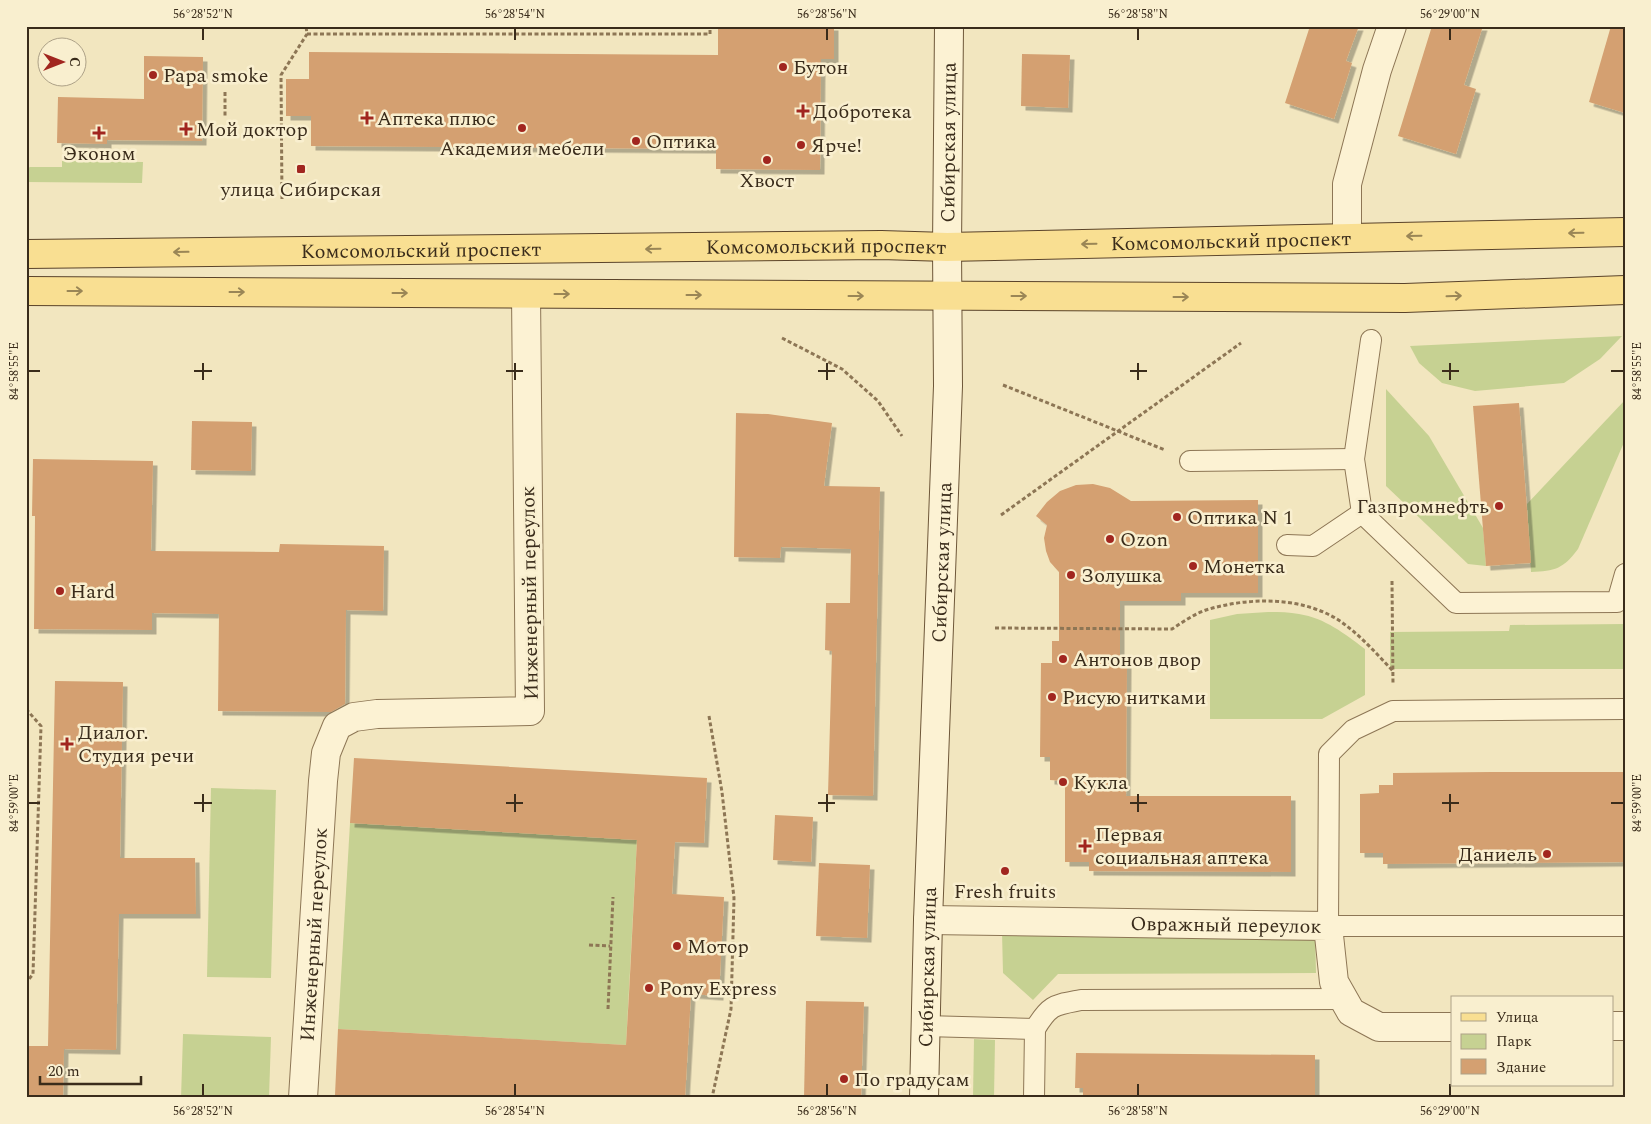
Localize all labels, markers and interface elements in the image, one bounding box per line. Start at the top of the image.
text: 56°28'52"N [173,5,233,24]
text: 56°28'54"N [485,5,545,24]
text: 56°28'56"N [797,5,857,24]
text: 56°28'58"N [1108,5,1168,24]
text: 56°29'00"N [1420,5,1480,24]
north arrow [38,38,88,88]
place label: Бутон [793,53,848,83]
text: С [64,57,85,67]
place label: Papa smoke [163,61,268,91]
marker: Бутон [777,61,789,73]
street label: Сибирская улица [933,62,965,223]
marker: Papa smoke [147,69,159,81]
place label: Добротека [813,97,912,127]
place label: Аптека плюс [377,104,496,134]
marker: Добротека [797,105,809,117]
marker: Аптека плюс [361,112,373,124]
place label: Мой доктор [196,115,308,145]
marker: Академия мебели [516,122,528,134]
marker: Мой доктор [180,123,192,135]
marker: Эконом [93,127,105,139]
place label: Оптика [646,127,717,157]
place label: Ярче! [811,131,862,161]
place label: Академия мебели [439,134,605,164]
marker: Оптика [630,135,642,147]
place label: Эконом [62,139,136,169]
marker: Ярче! [795,139,807,151]
marker: Хвост [761,154,773,166]
marker: улица Сибирская [295,163,307,175]
place label: Хвост [740,166,795,196]
place label: улица Сибирская [220,175,381,205]
street label: Комсомольский проспект [1110,224,1352,259]
one-way arrow [1568,228,1584,237]
street label: Комсомольский проспект [705,231,947,263]
one-way arrow [1406,231,1422,241]
street label: Комсомольский проспект [300,235,542,267]
one-way arrow [1081,239,1098,249]
one-way arrow [646,244,662,254]
one-way arrow [173,247,190,257]
one-way arrow [66,286,83,296]
one-way arrow [229,287,245,297]
one-way arrow [392,288,408,298]
one-way arrow [554,289,570,299]
one-way arrow [686,290,702,300]
one-way arrow [848,291,864,301]
one-way arrow [1010,291,1027,301]
one-way arrow [1446,291,1462,301]
one-way arrow [1173,292,1189,302]
text: 84°58'55"E [5,342,24,400]
text: 84°58'55"E [1628,342,1647,400]
street label: Сибирская улица [924,481,960,643]
street label: Инженерный переулок [513,486,547,700]
place label: Газпромнефть [1357,492,1489,522]
marker: Газпромнефть [1493,500,1505,512]
place label: Оптика N 1 [1187,503,1293,533]
marker: Оптика N 1 [1171,511,1183,523]
place label: Ozon [1120,525,1168,555]
marker: Ozon [1104,533,1116,545]
place label: Монетка [1203,552,1285,582]
marker: Монетка [1187,560,1199,572]
place label: Золушка [1081,561,1162,591]
marker: Золушка [1065,569,1077,581]
place label: Hard [70,577,115,607]
marker: Hard [54,585,66,597]
place label: Антонов двор [1073,645,1201,675]
marker: Антонов двор [1057,653,1069,665]
place label: Рисую нитками [1062,683,1206,713]
marker: Рисую нитками [1046,691,1058,703]
place label: Диалог. Студия речи [78,718,194,771]
marker: Диалог. Студия речи [60,737,74,751]
place label: Кукла [1073,768,1128,798]
text: 84°59'00"E [5,774,24,832]
text: 84°59'00"E [1628,774,1647,832]
marker: Кукла [1057,776,1069,788]
place label: Первая социальная аптека [1095,820,1269,873]
street label: Инженерный переулок [293,826,336,1042]
marker: Первая социальная аптека [1079,840,1091,852]
place label: Даниель [1458,840,1537,870]
marker: Даниель [1541,848,1553,860]
marker: Fresh fruits [999,865,1011,877]
place label: Fresh fruits [954,877,1056,907]
street label: Сибирская улица [911,886,945,1048]
street label: Овражный переулок [1130,909,1322,942]
place label: Мотор [687,932,749,962]
marker: Мотор [671,940,683,952]
place label: Pony Express [659,974,777,1004]
marker: Pony Express [643,982,655,994]
legend [1451,996,1614,1086]
text: Улица [1496,1006,1539,1029]
text: Парк [1496,1030,1532,1053]
scale bar [40,1054,141,1086]
text: Здание [1496,1056,1546,1079]
text: 20 m [48,1060,80,1083]
place label: По градусам [854,1065,970,1095]
marker: По градусам [838,1073,850,1085]
text: 56°28'52"N [173,1102,233,1121]
text: 56°28'54"N [485,1102,545,1121]
text: 56°28'56"N [797,1102,857,1121]
text: 56°28'58"N [1108,1102,1168,1121]
text: 56°29'00"N [1420,1102,1480,1121]

